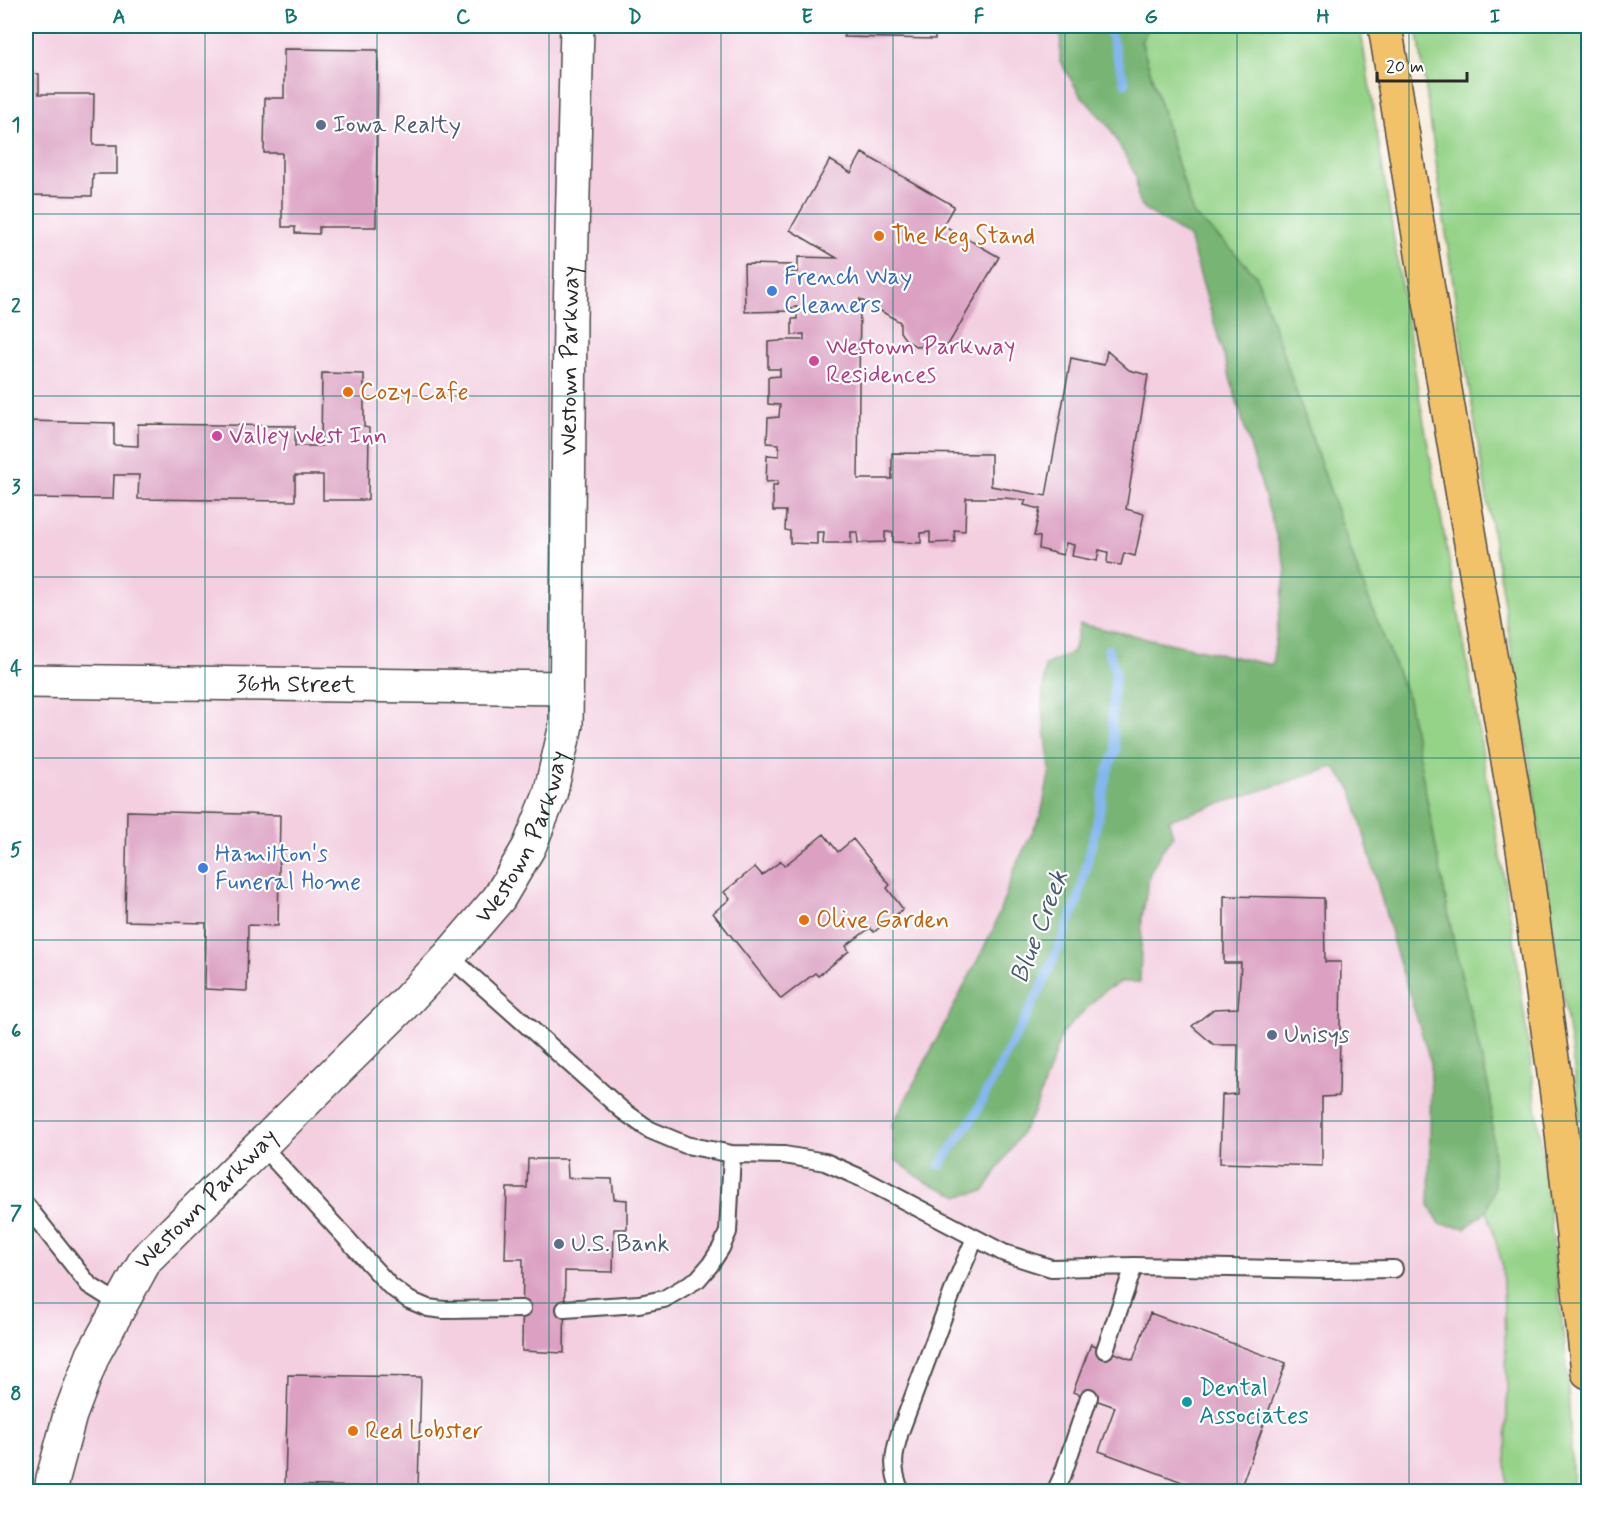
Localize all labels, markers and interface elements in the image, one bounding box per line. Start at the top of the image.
text: A [112,4,126,31]
text: B [285,4,298,31]
text: C [456,4,471,31]
text: D [628,4,642,31]
text: E [801,4,813,31]
text: F [974,4,985,31]
text: G [1144,4,1158,31]
text: H [1316,4,1330,31]
text: I [1490,4,1500,31]
scale bar [1377,45,1467,83]
text: 20 m [1386,55,1424,79]
place label: Iowa Realty [333,110,461,141]
text: 1 [12,112,20,139]
marker: Iowa Realty [314,118,328,132]
place label: The Keg Stand [891,221,1035,252]
marker: The Keg Stand [872,229,886,243]
place label: French Way Cleaners [784,262,912,321]
street label: Westown Parkway [553,265,587,455]
marker: French Way Cleaners [765,284,779,298]
text: 2 [11,293,21,320]
place label: Westown Parkway Residences [826,332,1015,391]
marker: Westown Parkway Residences [807,354,821,368]
place label: Cozy Cafe [360,377,469,408]
marker: Cozy Cafe [341,385,355,399]
place label: Valley West Inn [229,421,387,452]
marker: Valley West Inn [210,429,224,443]
text: 3 [11,474,21,501]
text: 4 [10,656,22,683]
street label: 36th Street [236,668,356,701]
street label: Westown Parkway [468,748,575,930]
text: 5 [10,837,22,864]
place label: Hamilton's Funeral Home [215,839,361,898]
marker: Hamilton's Funeral Home [196,861,210,875]
water label: Blue Creek [1003,865,1077,988]
place label: Olive Garden [816,905,949,936]
marker: Olive Garden [797,913,811,927]
text: 6 [11,1018,21,1045]
place label: Unisys [1284,1020,1350,1051]
marker: Unisys [1265,1028,1279,1042]
street label: Westown Parkway [128,1122,284,1277]
text: 7 [10,1200,22,1227]
place label: U.S. Bank [571,1229,669,1260]
marker: U.S. Bank [552,1237,566,1251]
place label: Dental Associates [1199,1373,1309,1432]
text: 8 [10,1381,22,1408]
marker: Dental Associates [1180,1395,1194,1409]
place label: Red Lobster [365,1416,483,1447]
marker: Red Lobster [346,1424,360,1438]

